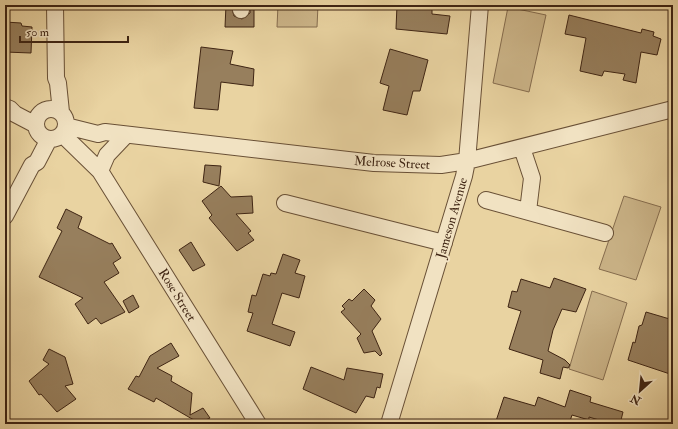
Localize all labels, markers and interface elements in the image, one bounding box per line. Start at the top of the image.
scale bar [20,18,128,44]
text: 50 m [26,25,50,40]
street label: Melrose Street [354,153,430,173]
street label: Jameson Avenue [433,175,471,261]
street label: Rose Street [154,266,200,324]
north arrow [620,371,660,411]
text: N [627,391,644,408]

